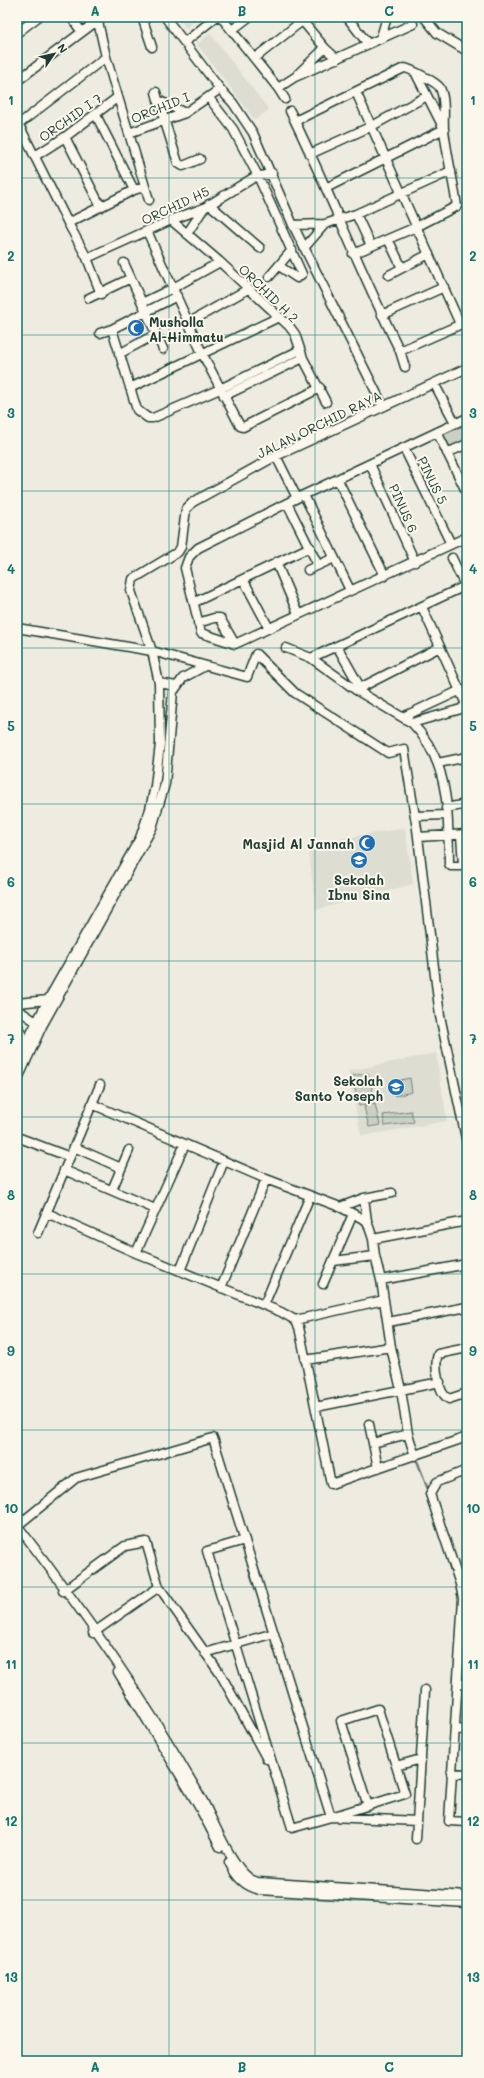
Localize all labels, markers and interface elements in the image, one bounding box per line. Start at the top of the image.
text: A [90,2,100,19]
text: B [238,2,247,19]
text: C [384,2,394,19]
north arrow [34,34,74,74]
text: N [54,40,71,56]
street label: ORCHID I [128,87,192,126]
street label: ORCHID I 7 [35,89,105,145]
text: 1 [8,91,14,108]
text: 1 [470,91,476,108]
street label: ORCHID H5 [138,182,212,228]
text: 2 [7,247,15,264]
text: 2 [469,247,477,264]
street label: ORCHID H 2 [236,260,302,326]
place label: Musholla Al-Himmatu [149,313,224,345]
mosque icon: Musholla Al-Himmatu [126,318,146,338]
street label: JALAN ORCHID RAYA [254,386,384,462]
text: 3 [7,404,15,421]
text: 3 [469,404,477,421]
street label: PINUS 5 [414,453,452,507]
street label: PINUS 6 [386,481,422,535]
text: 4 [7,560,15,577]
text: 4 [469,560,477,577]
text: 5 [7,717,15,734]
text: 5 [469,717,477,734]
mosque icon: Masjid Al Jannah [357,833,377,853]
place label: Masjid Al Jannah [243,835,354,852]
school or university icon: Sekolah Ibnu Sina [349,850,369,870]
place label: Sekolah Ibnu Sina [328,871,390,903]
text: 6 [7,873,15,890]
text: 6 [469,873,477,890]
text: 7 [7,1030,15,1047]
text: 7 [469,1030,477,1047]
place label: Sekolah Santo Yoseph [295,1072,383,1104]
school or university icon: Sekolah Santo Yoseph [386,1077,406,1097]
text: 8 [7,1186,15,1203]
text: 8 [469,1186,477,1203]
text: 9 [7,1342,15,1359]
text: 9 [469,1342,477,1359]
text: 10 [4,1499,18,1516]
text: 10 [466,1499,480,1516]
text: 11 [5,1655,17,1672]
text: 11 [467,1655,479,1672]
text: 12 [4,1812,18,1829]
text: 12 [466,1812,480,1829]
text: 13 [4,1968,18,1985]
text: 13 [466,1968,480,1985]
text: A [90,2058,100,2075]
text: B [238,2058,247,2075]
text: C [384,2058,394,2075]

